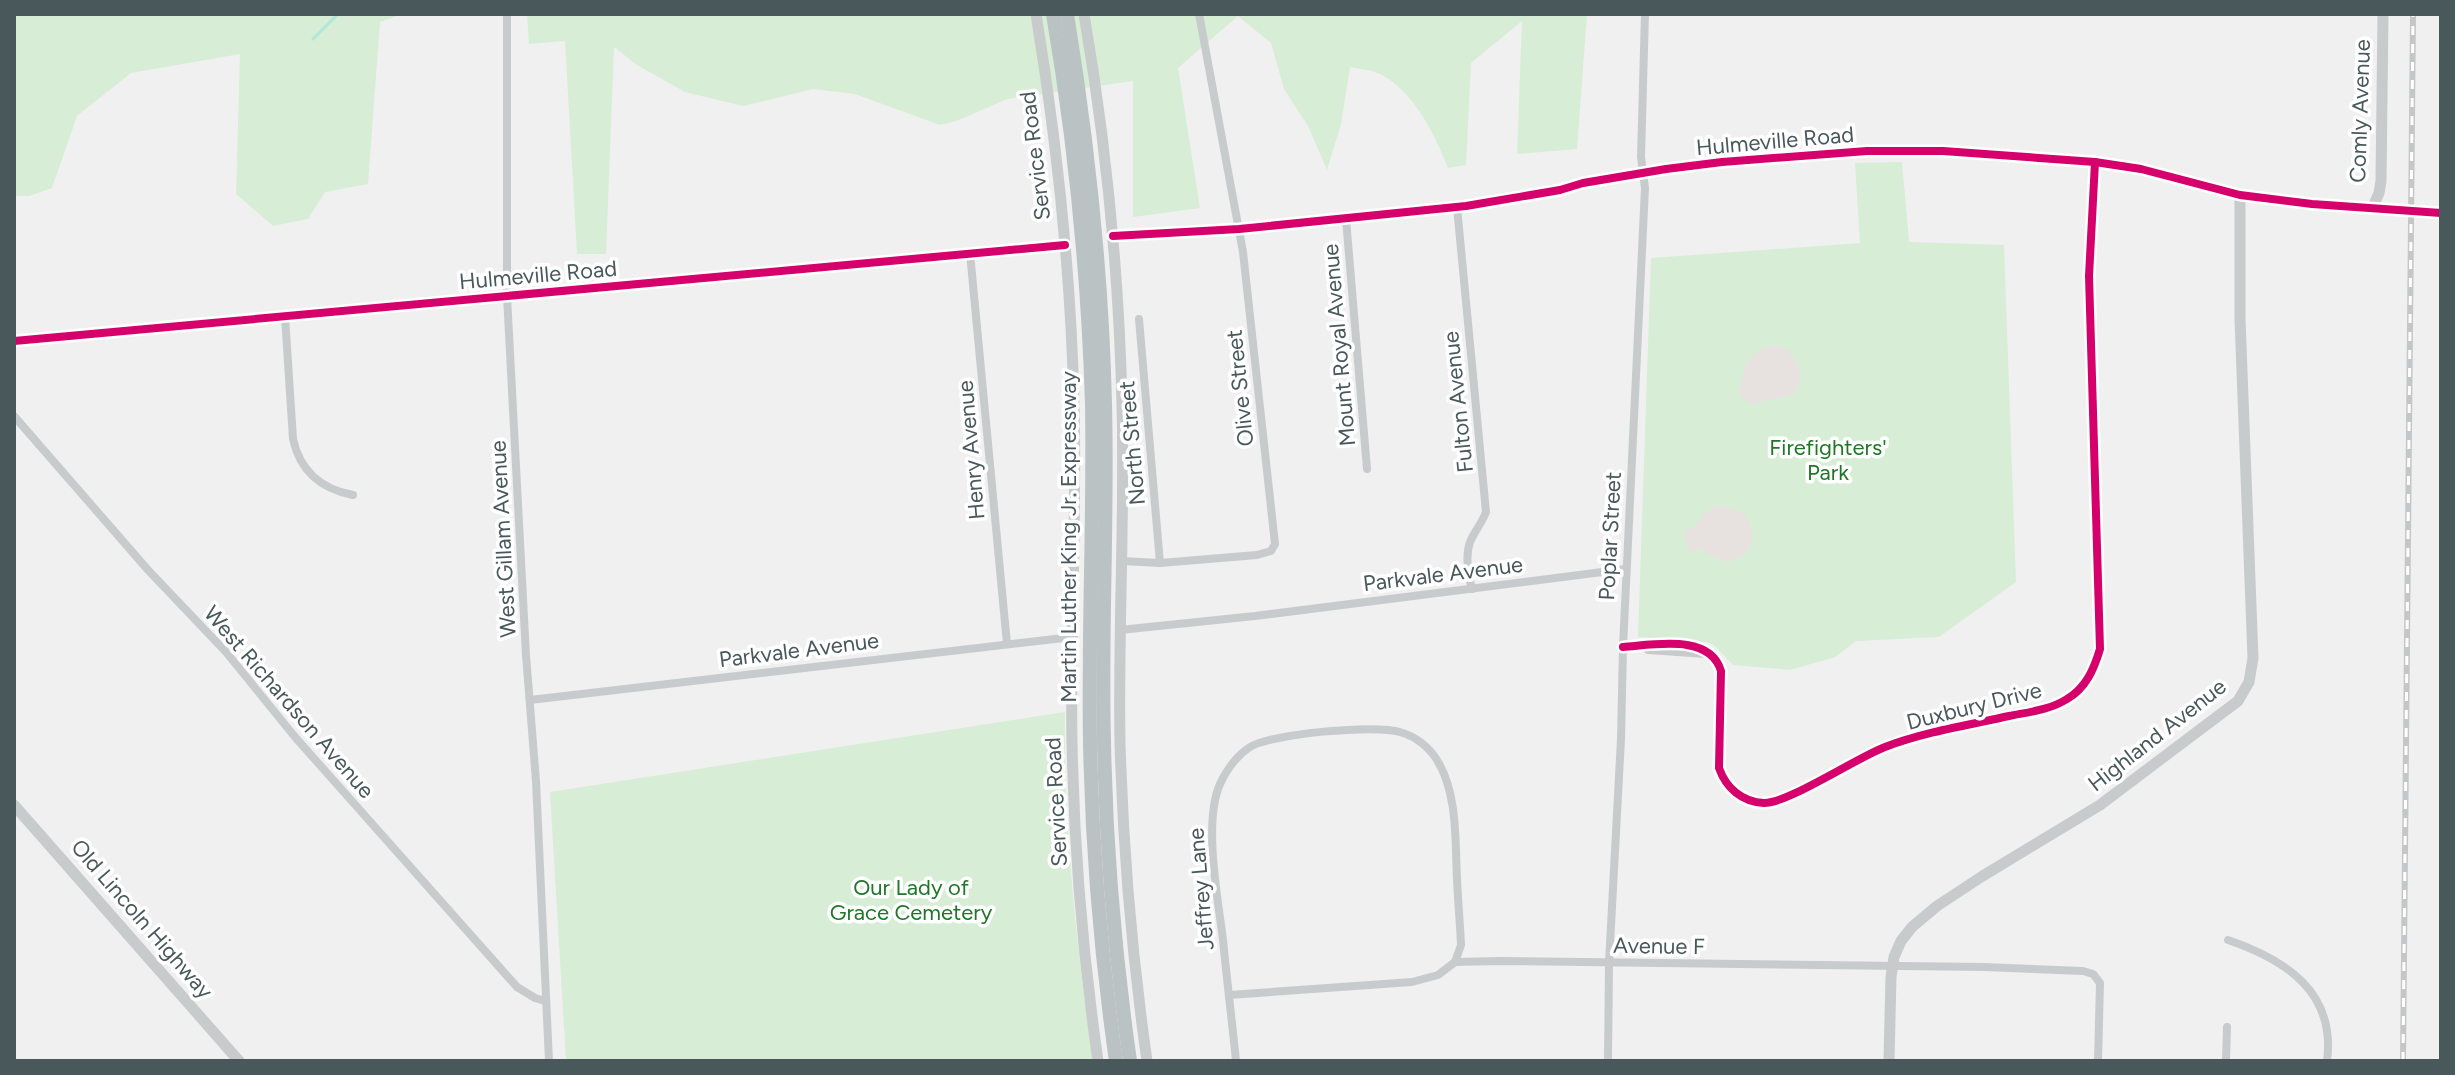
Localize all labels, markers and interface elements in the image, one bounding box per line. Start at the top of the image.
street label: Comly Avenue [2344,39,2376,183]
street label: Service Road [1014,90,1056,222]
street label: Hulmeville Road [1695,121,1855,161]
street label: Mount Royal Avenue [1317,243,1361,447]
street label: Hulmeville Road [458,255,618,295]
street label: Olive Street [1220,328,1260,448]
street label: Fulton Avenue [1437,330,1479,474]
street label: Martin Luther King Jr. Expressway [1055,371,1082,703]
street label: Henry Avenue [951,379,991,521]
street label: North Street [1113,380,1151,506]
park label: Firefighters' Park [1769,434,1887,486]
street label: West Gillam Avenue [484,440,522,638]
street label: Poplar Street [1593,471,1627,601]
street label: Parkvale Avenue [1361,551,1525,597]
street label: West Richardson Avenue [198,600,380,804]
street label: Parkvale Avenue [717,627,881,673]
street label: Highland Avenue [2083,673,2231,797]
street label: Duxbury Drive [1904,676,2044,736]
street label: Service Road [1039,737,1073,867]
street label: Jeffrey Lane [1182,827,1220,951]
street label: Old Lincoln Highway [65,834,219,1005]
park label: Our Lady of Grace Cemetery [830,874,993,926]
street label: Avenue F [1613,932,1705,960]

